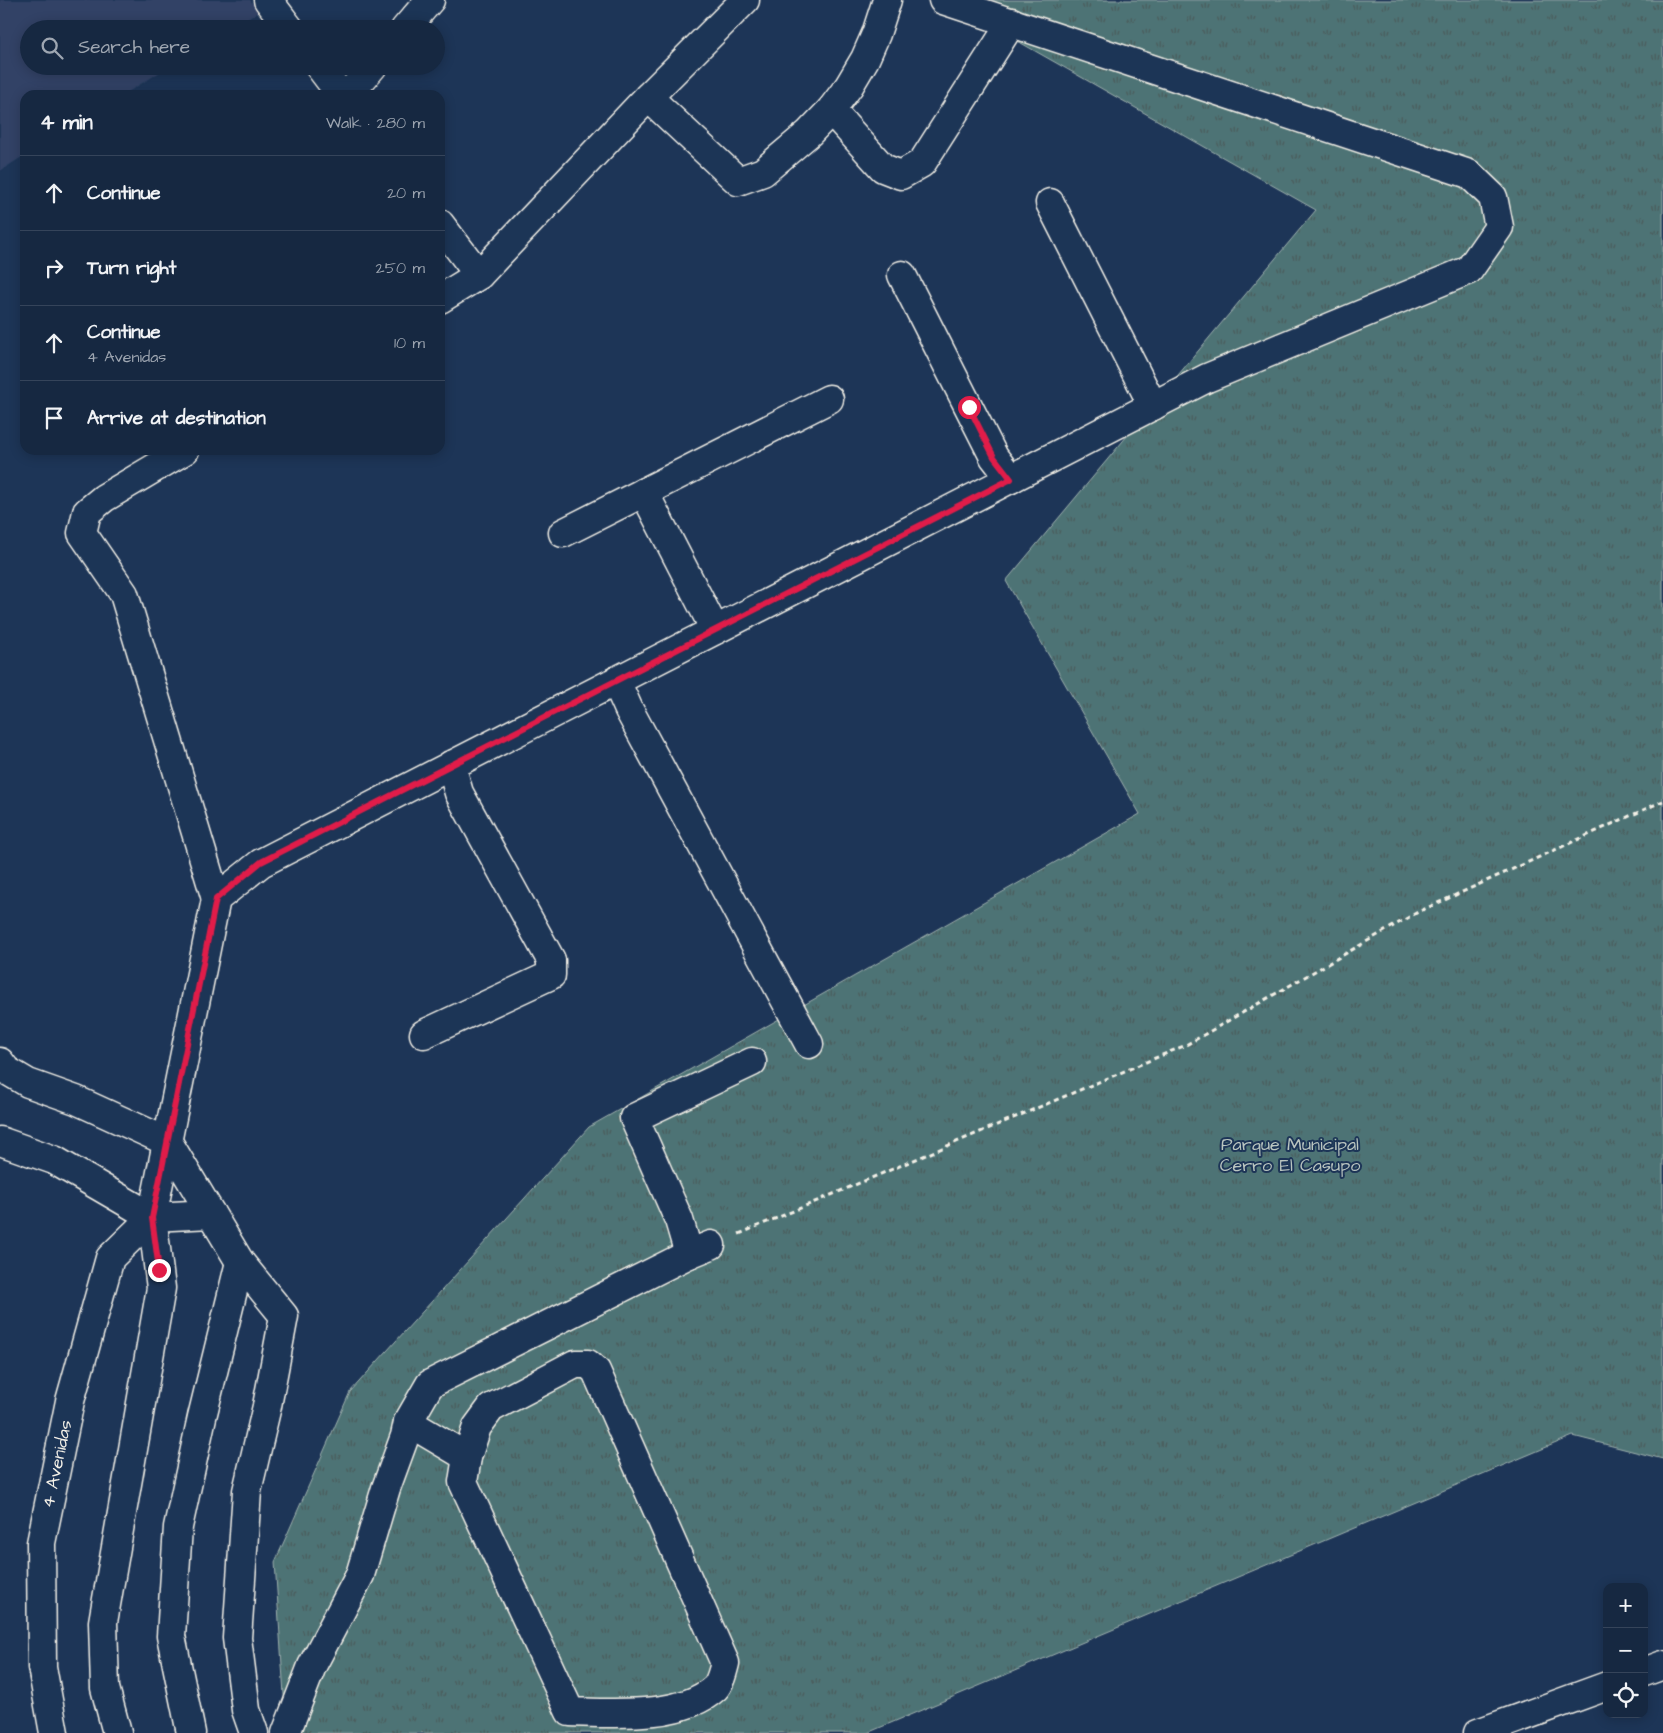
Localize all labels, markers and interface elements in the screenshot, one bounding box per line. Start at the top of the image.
search box [20,20,445,75]
icon: search [38,34,66,62]
text: Search here [78,34,190,61]
text: 4 min [40,108,93,137]
text: Walk · 280 m [326,112,425,134]
icon: ahead [40,179,68,207]
text: Continue [87,180,161,207]
text: 20 m [387,182,425,204]
icon: right [40,254,68,282]
text: Turn right [87,255,176,282]
text: 250 m [376,257,425,279]
text: Continue [87,319,161,346]
icon: ahead [40,329,68,357]
text: 10 m [394,332,425,354]
text: 4 Avenidas [87,346,166,368]
route start [958,396,981,419]
icon: arrive [40,404,68,432]
text: Arrive at destination [87,405,266,432]
park label: Parque Municipal Cerro El Casupo [1220,1132,1360,1178]
route end [148,1259,171,1282]
street label: 4 Avenidas [35,1418,79,1510]
map controls [1603,1583,1648,1718]
button: + [1603,1583,1648,1628]
button: − [1603,1628,1648,1673]
button: locate [1603,1673,1648,1718]

